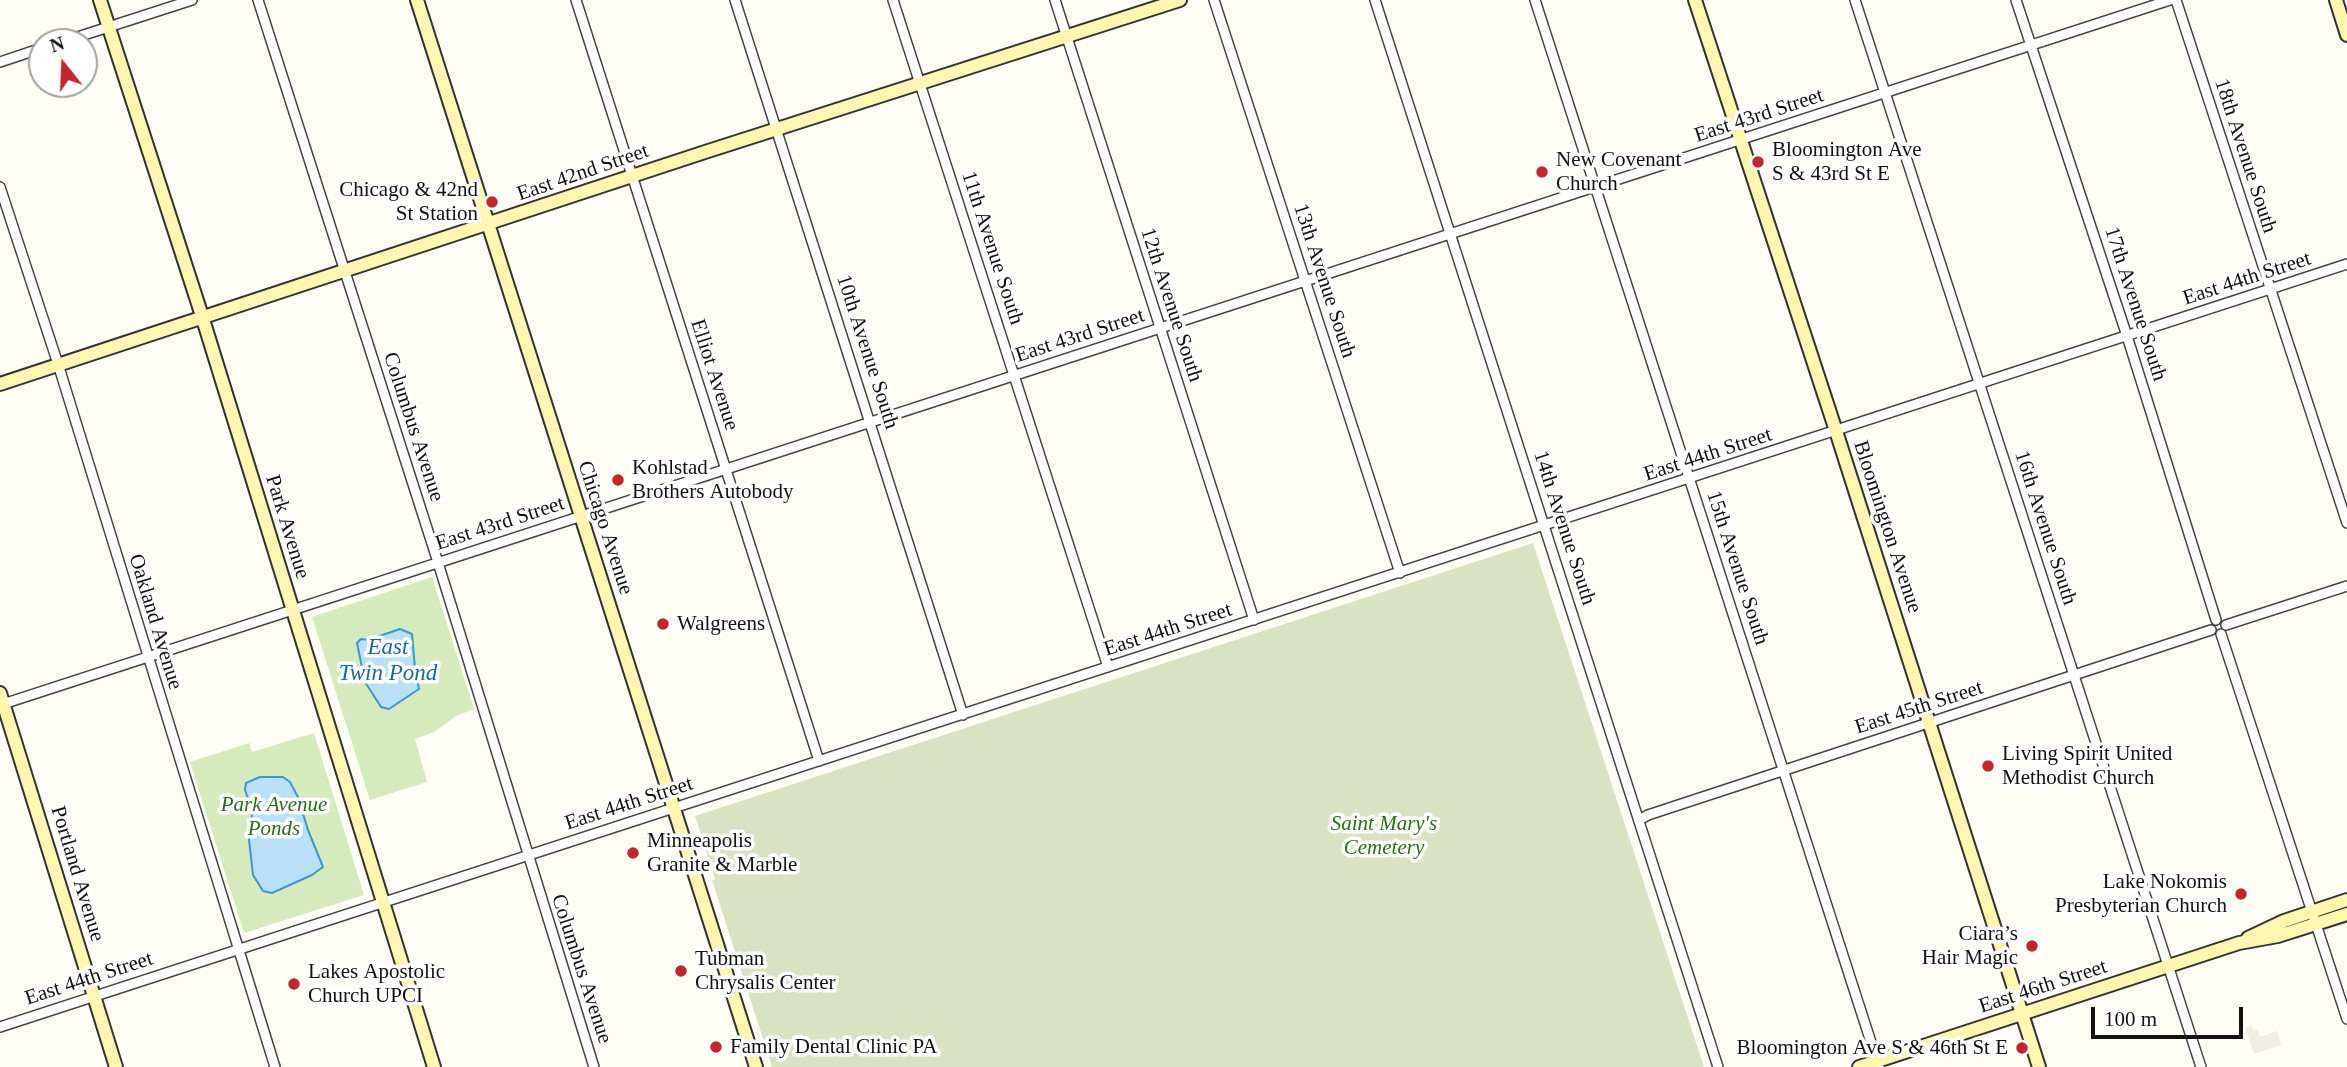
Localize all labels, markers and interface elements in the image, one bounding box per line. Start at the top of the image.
north arrow [28,28,98,98]
text: N [47,32,67,57]
street label: 18th Avenue South [2208,76,2282,236]
street label: East 43rd Street [1691,83,1827,149]
place label: Bloomington Ave S & 43rd St E [1772,137,1922,187]
street label: East 42nd Street [514,139,652,207]
place label: New Covenant Church [1556,147,1681,197]
marker: Bloomington Ave S & 43rd St E [1750,154,1766,170]
marker: New Covenant Church [1534,164,1550,180]
street label: 11th Avenue South [955,168,1029,328]
place label: Chicago & 42nd St Station [339,177,478,227]
marker: Chicago & 42nd St Station [484,194,500,210]
street label: 13th Avenue South [1287,201,1361,361]
street label: 17th Avenue South [2098,224,2172,384]
street label: 12th Avenue South [1134,225,1208,385]
street label: East 44th Street [2180,246,2314,312]
street label: 10th Avenue South [830,272,904,432]
street label: East 43rd Street [1012,303,1148,369]
street label: Elliot Avenue [684,316,744,434]
street label: Columbus Avenue [377,349,449,505]
street label: East 44th Street [1641,422,1775,488]
street label: Bloomington Avenue [1847,438,1927,616]
street label: 14th Avenue South [1527,448,1601,608]
street label: 16th Avenue South [2008,448,2082,608]
place label: Kohlstad Brothers Autobody [632,455,794,505]
street label: Chicago Avenue [572,458,638,598]
street label: Park Avenue [259,472,315,582]
marker: Kohlstad Brothers Autobody [610,472,626,488]
street label: 15th Avenue South [1700,488,1774,648]
street label: East 43rd Street [432,491,568,557]
street label: Oakland Avenue [122,551,188,693]
street label: East 44th Street [1101,597,1235,663]
place label: Walgreens [677,611,765,637]
marker: Walgreens [655,616,671,632]
water label: East Twin Pond [339,634,437,688]
street label: East 45th Street [1852,675,1986,741]
place label: Living Spirit United Methodist Church [2002,741,2172,791]
marker: Living Spirit United Methodist Church [1980,758,1996,774]
street label: East 44th Street [562,771,696,837]
park label: Park Avenue Ponds [221,792,327,842]
street label: Portland Avenue [44,803,110,945]
park label: Saint Mary's Cemetery [1331,811,1437,861]
place label: Minneapolis Granite & Marble [647,828,797,878]
marker: Minneapolis Granite & Marble [625,845,641,861]
place label: Lake Nokomis Presbyterian Church [2055,869,2227,919]
marker: Lake Nokomis Presbyterian Church [2233,886,2249,902]
street label: Columbus Avenue [545,891,617,1047]
place label: Ciara’s Hair Magic [1922,921,2018,971]
marker: Ciara’s Hair Magic [2024,938,2040,954]
street label: East 44th Street [22,946,156,1012]
place label: Tubman Chrysalis Center [695,946,836,996]
street label: East 46th Street [1976,954,2110,1020]
place label: Lakes Apostolic Church UPCI [308,959,445,1009]
marker: Tubman Chrysalis Center [673,963,689,979]
marker: Lakes Apostolic Church UPCI [286,976,302,992]
scale bar [2095,993,2247,1038]
text: 100 m [2104,1007,2157,1031]
place label: Family Dental Clinic PA [730,1034,937,1060]
place label: Bloomington Ave S & 46th St E [1737,1035,2008,1061]
marker: Family Dental Clinic PA [708,1039,724,1055]
marker: Bloomington Ave S & 46th St E [2014,1040,2030,1056]

